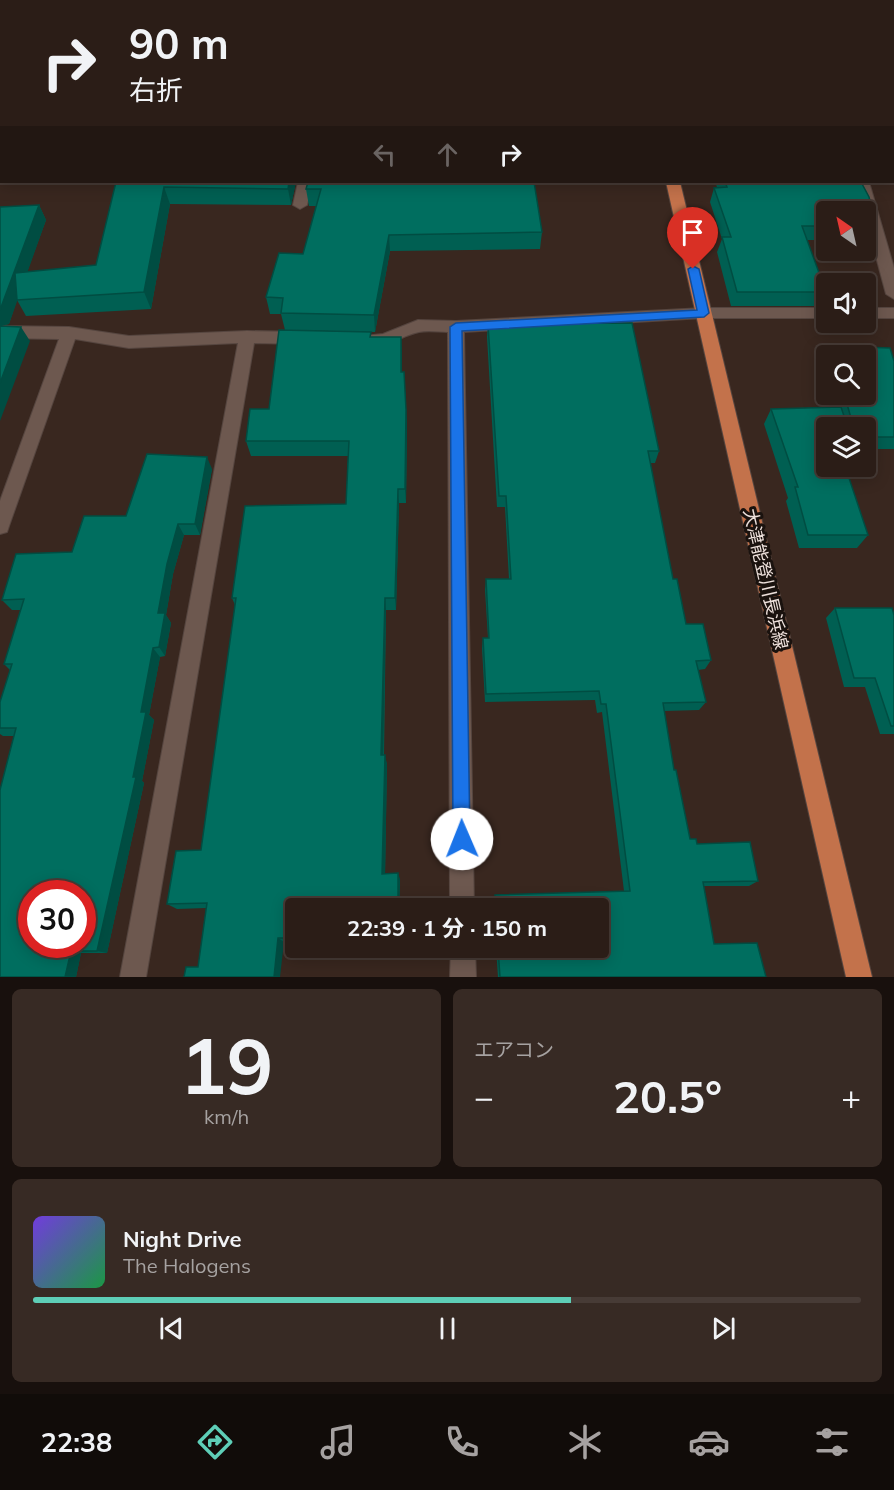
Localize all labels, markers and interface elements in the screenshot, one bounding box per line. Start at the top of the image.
text: 90 m [129,17,229,70]
icon: right [30,24,108,102]
text: 右折 [129,73,183,107]
icon: left [368,138,401,171]
icon: ahead [431,138,464,171]
icon: right [494,138,527,171]
north arrow [816,201,876,261]
map controls [816,201,876,477]
pin [667,207,718,269]
icon: arrive [676,216,709,249]
button: sound [816,273,876,333]
button: search [816,345,876,405]
button: layers [816,417,876,477]
street label: 大津能登川長浜線 [739,506,793,652]
position arrow [430,807,494,871]
speed limit sign: 30 [18,880,96,958]
text: 22:39 · 1 分 · 150 m [347,914,547,942]
text: 19 [180,1016,273,1114]
text: エアコン [474,1037,554,1062]
text: 20.5° [613,1068,722,1124]
text: − [474,1076,494,1117]
text: + [841,1076,861,1117]
text: km/h [204,1104,249,1129]
text: Night Drive [123,1225,242,1253]
text: The Halogens [123,1253,251,1278]
icon: previous [155,1312,188,1345]
icon: pause [431,1312,464,1345]
icon: next [707,1312,740,1345]
icon: directions [194,1421,236,1463]
icon: music [317,1421,359,1463]
icon: phone [441,1421,483,1463]
icon: climate [564,1421,606,1463]
icon: car [688,1421,730,1463]
icon: filters [811,1421,853,1463]
text: 22:38 [41,1425,112,1459]

